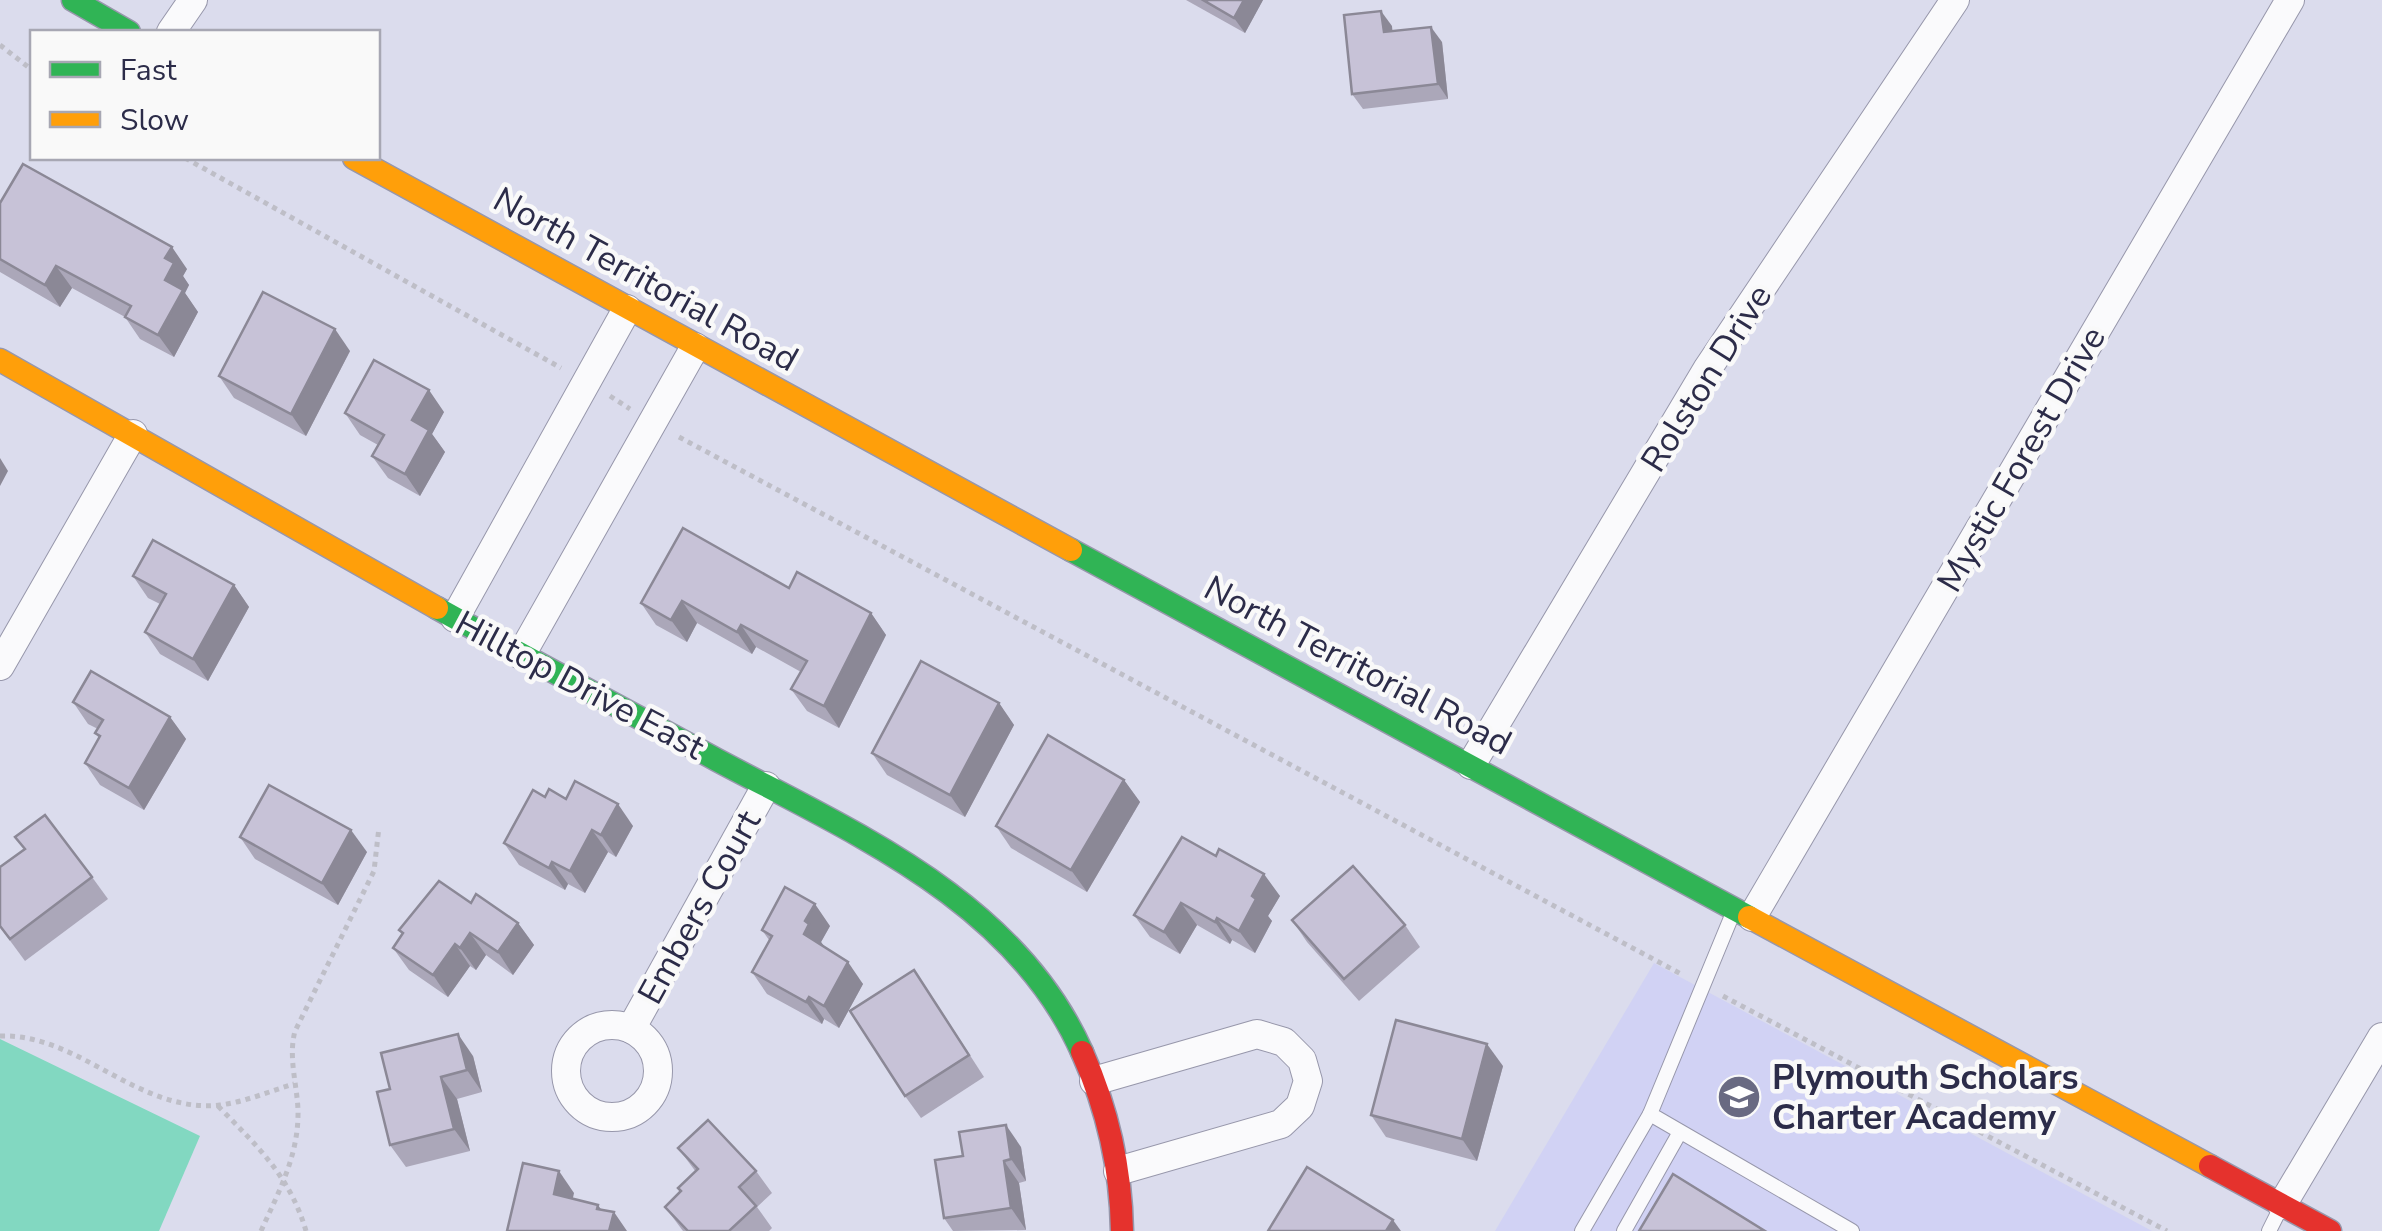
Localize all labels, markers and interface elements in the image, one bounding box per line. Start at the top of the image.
legend [30,30,380,160]
text: Fast [120,50,177,91]
text: Slow [120,100,189,141]
street label: North Territorial Road [485,176,807,383]
street label: Rolston Drive [1630,276,1783,481]
street label: Mystic Forest Drive [1926,318,2117,601]
street label: North Territorial Road [1196,564,1520,766]
street label: Hilltop Drive East [447,600,713,771]
street label: Embers Court [627,801,772,1013]
place label: Plymouth Scholars Charter Academy [1772,1054,2079,1141]
school or university icon: Plymouth Scholars Charter Academy [1716,1074,1762,1120]

